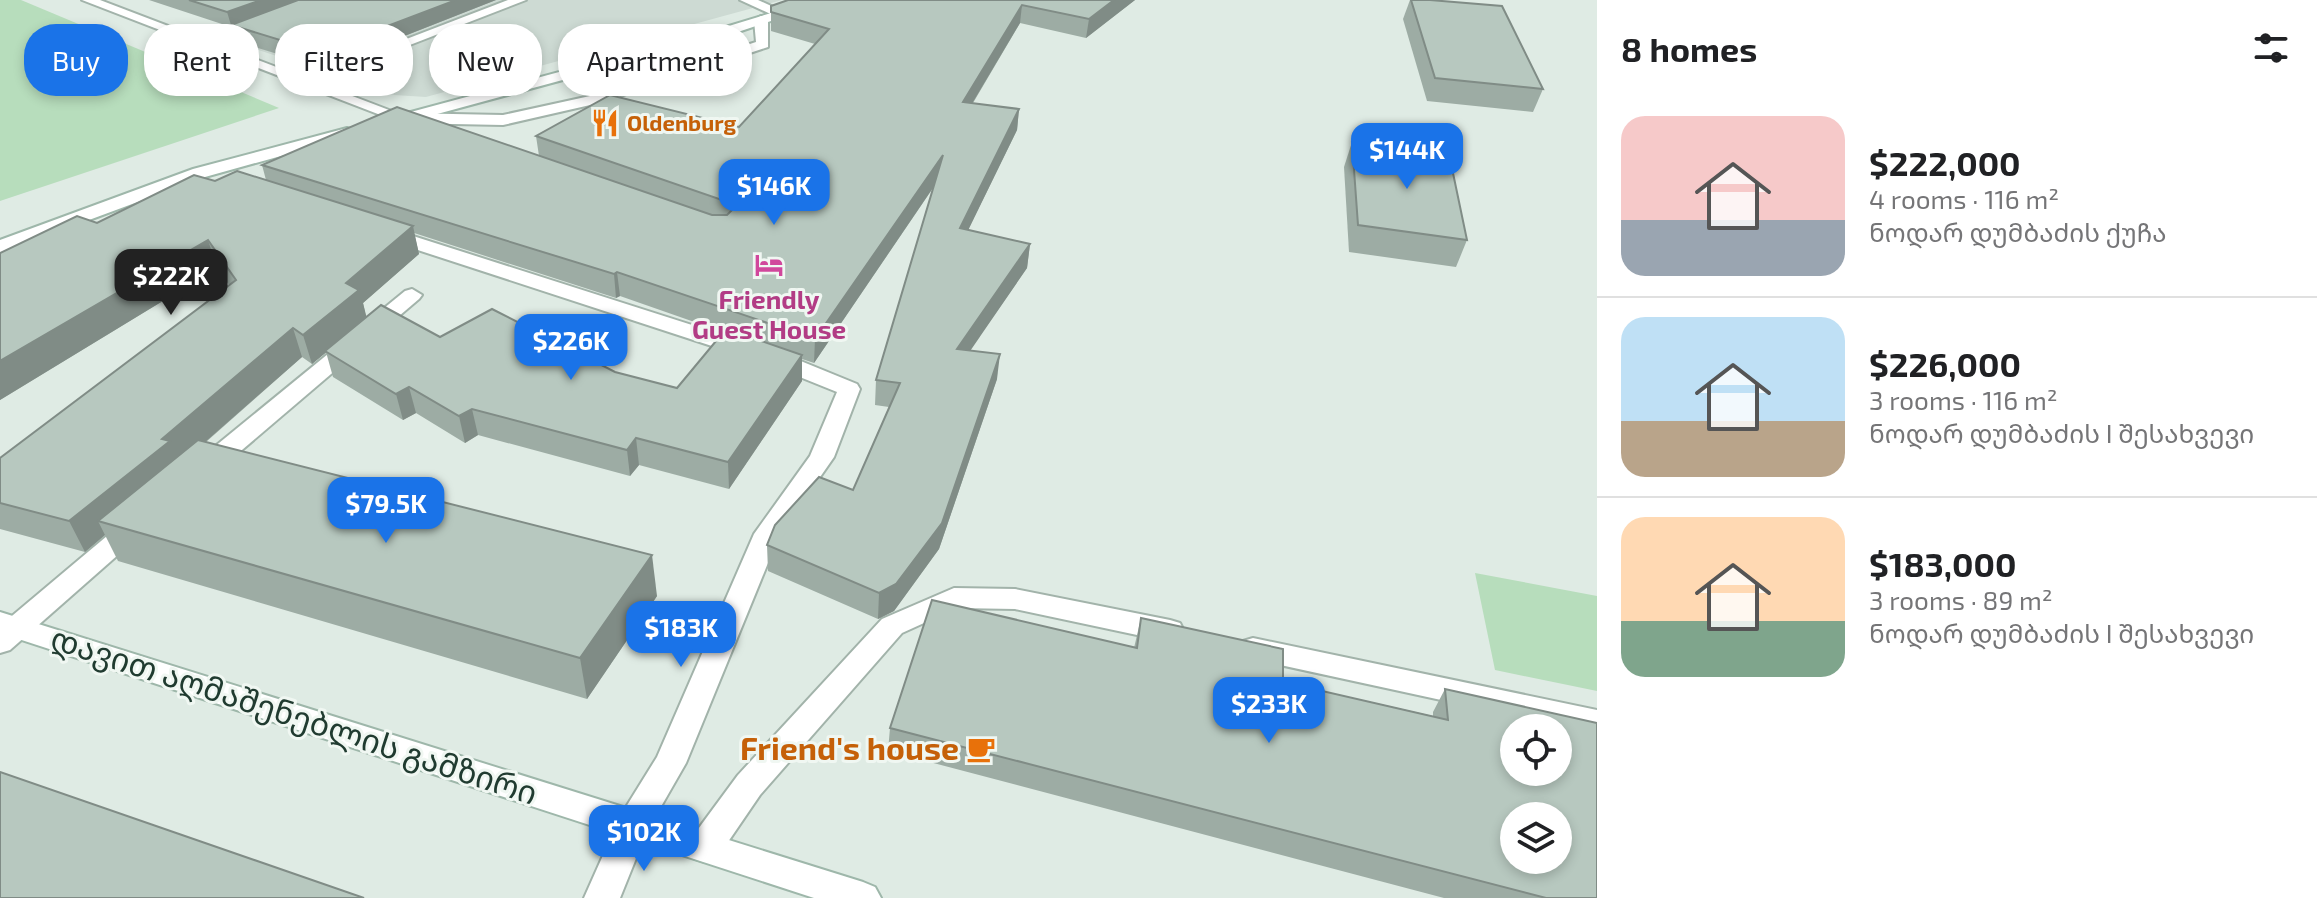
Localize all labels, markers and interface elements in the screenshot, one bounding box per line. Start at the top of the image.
chip: Buy [24,24,128,96]
chip: Rent [144,24,259,96]
chip: Filters [275,24,413,96]
chip: New [429,24,542,96]
chip: Apartment [558,24,752,96]
icon: filters [2249,26,2293,70]
text: 8 homes [1621,28,1757,69]
restaurant icon: Oldenburg [590,108,620,138]
place label: Oldenburg [627,109,737,135]
pin: $144K [1351,123,1463,191]
text: $144K [1369,133,1445,164]
text: $222,000 [1869,142,2021,183]
icon: home [1685,148,1781,244]
pin: $146K [718,159,830,227]
text: $146K [737,169,811,200]
text: 4 rooms · 116 m² [1869,183,2059,214]
text: ნოდარ დუმბაძის ქუჩა [1869,216,2167,247]
pin: $222K [115,249,227,317]
hotel icon: Friendly Guest House [754,250,784,280]
text: $222K [133,259,209,290]
place label: Friendly Guest House [692,283,846,344]
pin: $226K [515,314,627,382]
text: $226K [532,324,610,355]
text: $226,000 [1869,343,2021,384]
icon: home [1685,349,1781,445]
text: 3 rooms · 116 m² [1869,384,2058,415]
text: ნოდარ დუმბაძის I შესახვევი [1869,417,2254,448]
pin: $79.5K [321,477,451,545]
text: $79.5K [345,487,427,518]
text: $183,000 [1869,543,2016,584]
icon: home [1685,549,1781,645]
text: 3 rooms · 89 m² [1869,584,2053,615]
pin: $183K [625,601,737,669]
text: $183K [644,611,718,642]
street label: დავით აღმაშენებლის გამზირი [46,617,543,814]
text: ნოდარ დუმბაძის I შესახვევი [1869,617,2254,648]
pin: $233K [1213,677,1325,745]
text: $233K [1231,687,1307,718]
map controls [1500,714,1572,874]
button: locate [1500,714,1572,786]
place label: Friend's house [740,728,959,766]
cafe icon: Friend's house [966,734,996,764]
button: layers [1500,802,1572,874]
pin: $102K [588,805,700,873]
text: $102K [607,815,681,846]

